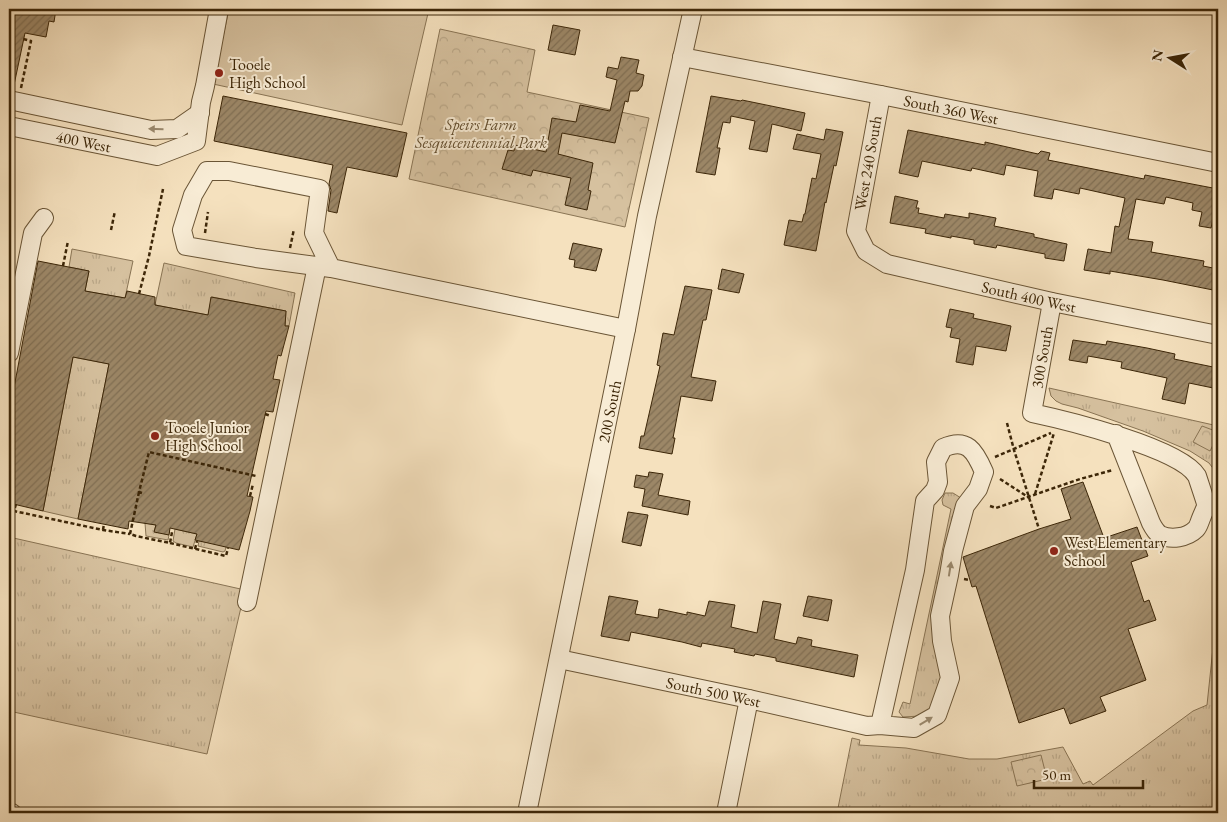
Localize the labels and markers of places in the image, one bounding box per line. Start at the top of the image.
place label: Tooele High School [229,54,306,93]
marker: Tooele High School [213,67,225,79]
place label: Tooele Junior High School [165,417,250,456]
marker: Tooele Junior High School [149,430,161,442]
place label: West Elementary School [1064,532,1168,571]
marker: West Elementary School [1048,545,1060,557]

